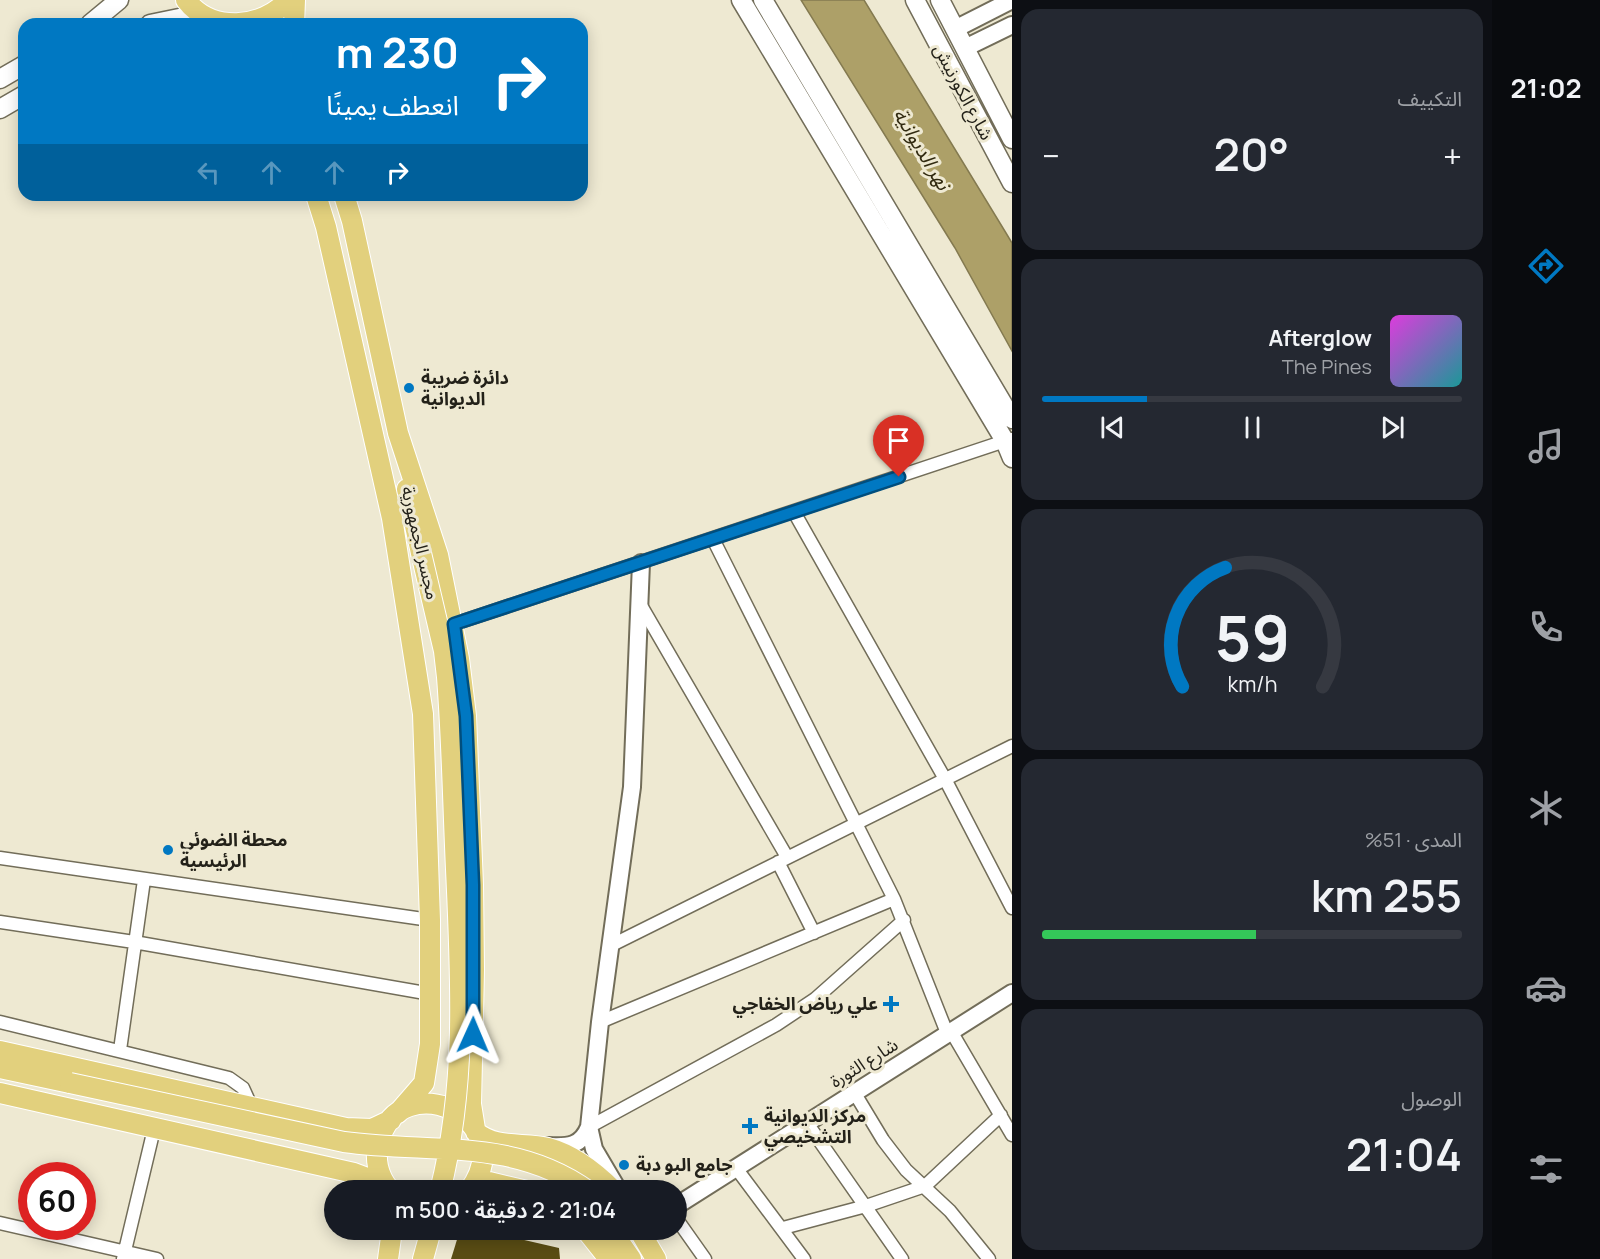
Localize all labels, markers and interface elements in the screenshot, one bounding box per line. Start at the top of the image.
text: 230 m [336,23,459,81]
street label: شارع الكورنيش [926,39,999,145]
icon: right [480,42,558,120]
text: 21:02 [1511,69,1582,106]
text: التكييف [1398,85,1462,112]
text: انعطف يمينًا [326,86,459,123]
water label: نهر الديوانية [887,103,958,196]
text: 20° [1214,123,1289,185]
text: − [1042,133,1060,178]
text: + [1443,133,1462,178]
icon: left [192,156,225,189]
icon: ahead [255,156,288,189]
icon: ahead [318,156,351,189]
icon: right [381,156,414,189]
icon: directions [1525,245,1567,287]
text: Afterglow [1268,323,1372,353]
text: The Pines [1282,353,1372,380]
place label: دائرة ضريبة الديوانية [421,365,509,410]
marker: دائرة ضريبة الديوانية [402,381,416,395]
icon: previous [1096,411,1129,444]
icon: pause [1236,411,1269,444]
icon: next [1376,411,1409,444]
pin [873,415,924,477]
icon: arrive [882,424,915,457]
icon: music [1525,425,1567,467]
street label: مجسر الجمهورية [396,484,446,602]
text: 59 [1214,594,1290,680]
icon: phone [1525,606,1567,648]
text: km/h [1227,669,1277,698]
icon: climate [1525,787,1567,829]
text: المدى · 51% [1365,826,1462,853]
place label: محطة الضوئي الرئيسية [180,827,287,872]
marker: محطة الضوئي الرئيسية [161,843,175,857]
text: 255 km [1311,864,1462,926]
icon: car [1525,967,1567,1009]
place label: علي رياض الخفاجي [733,991,878,1018]
marker: علي رياض الخفاجي [882,995,900,1013]
position arrow [441,1003,505,1067]
street label: شارع الثورة [825,1032,904,1095]
text: الوصول [1401,1085,1462,1112]
place label: مركز الديوانية التشخيصي [764,1103,866,1151]
marker: مركز الديوانية التشخيصي [741,1117,759,1135]
text: 21:04 [1346,1123,1462,1185]
icon: filters [1525,1148,1567,1190]
place label: جامع البو دبة [636,1152,733,1178]
marker: جامع البو دبة [617,1158,631,1172]
speed limit sign: 60 [18,1162,96,1240]
text: 21:04 · 2 دقيقة · 500 m [395,1195,616,1225]

